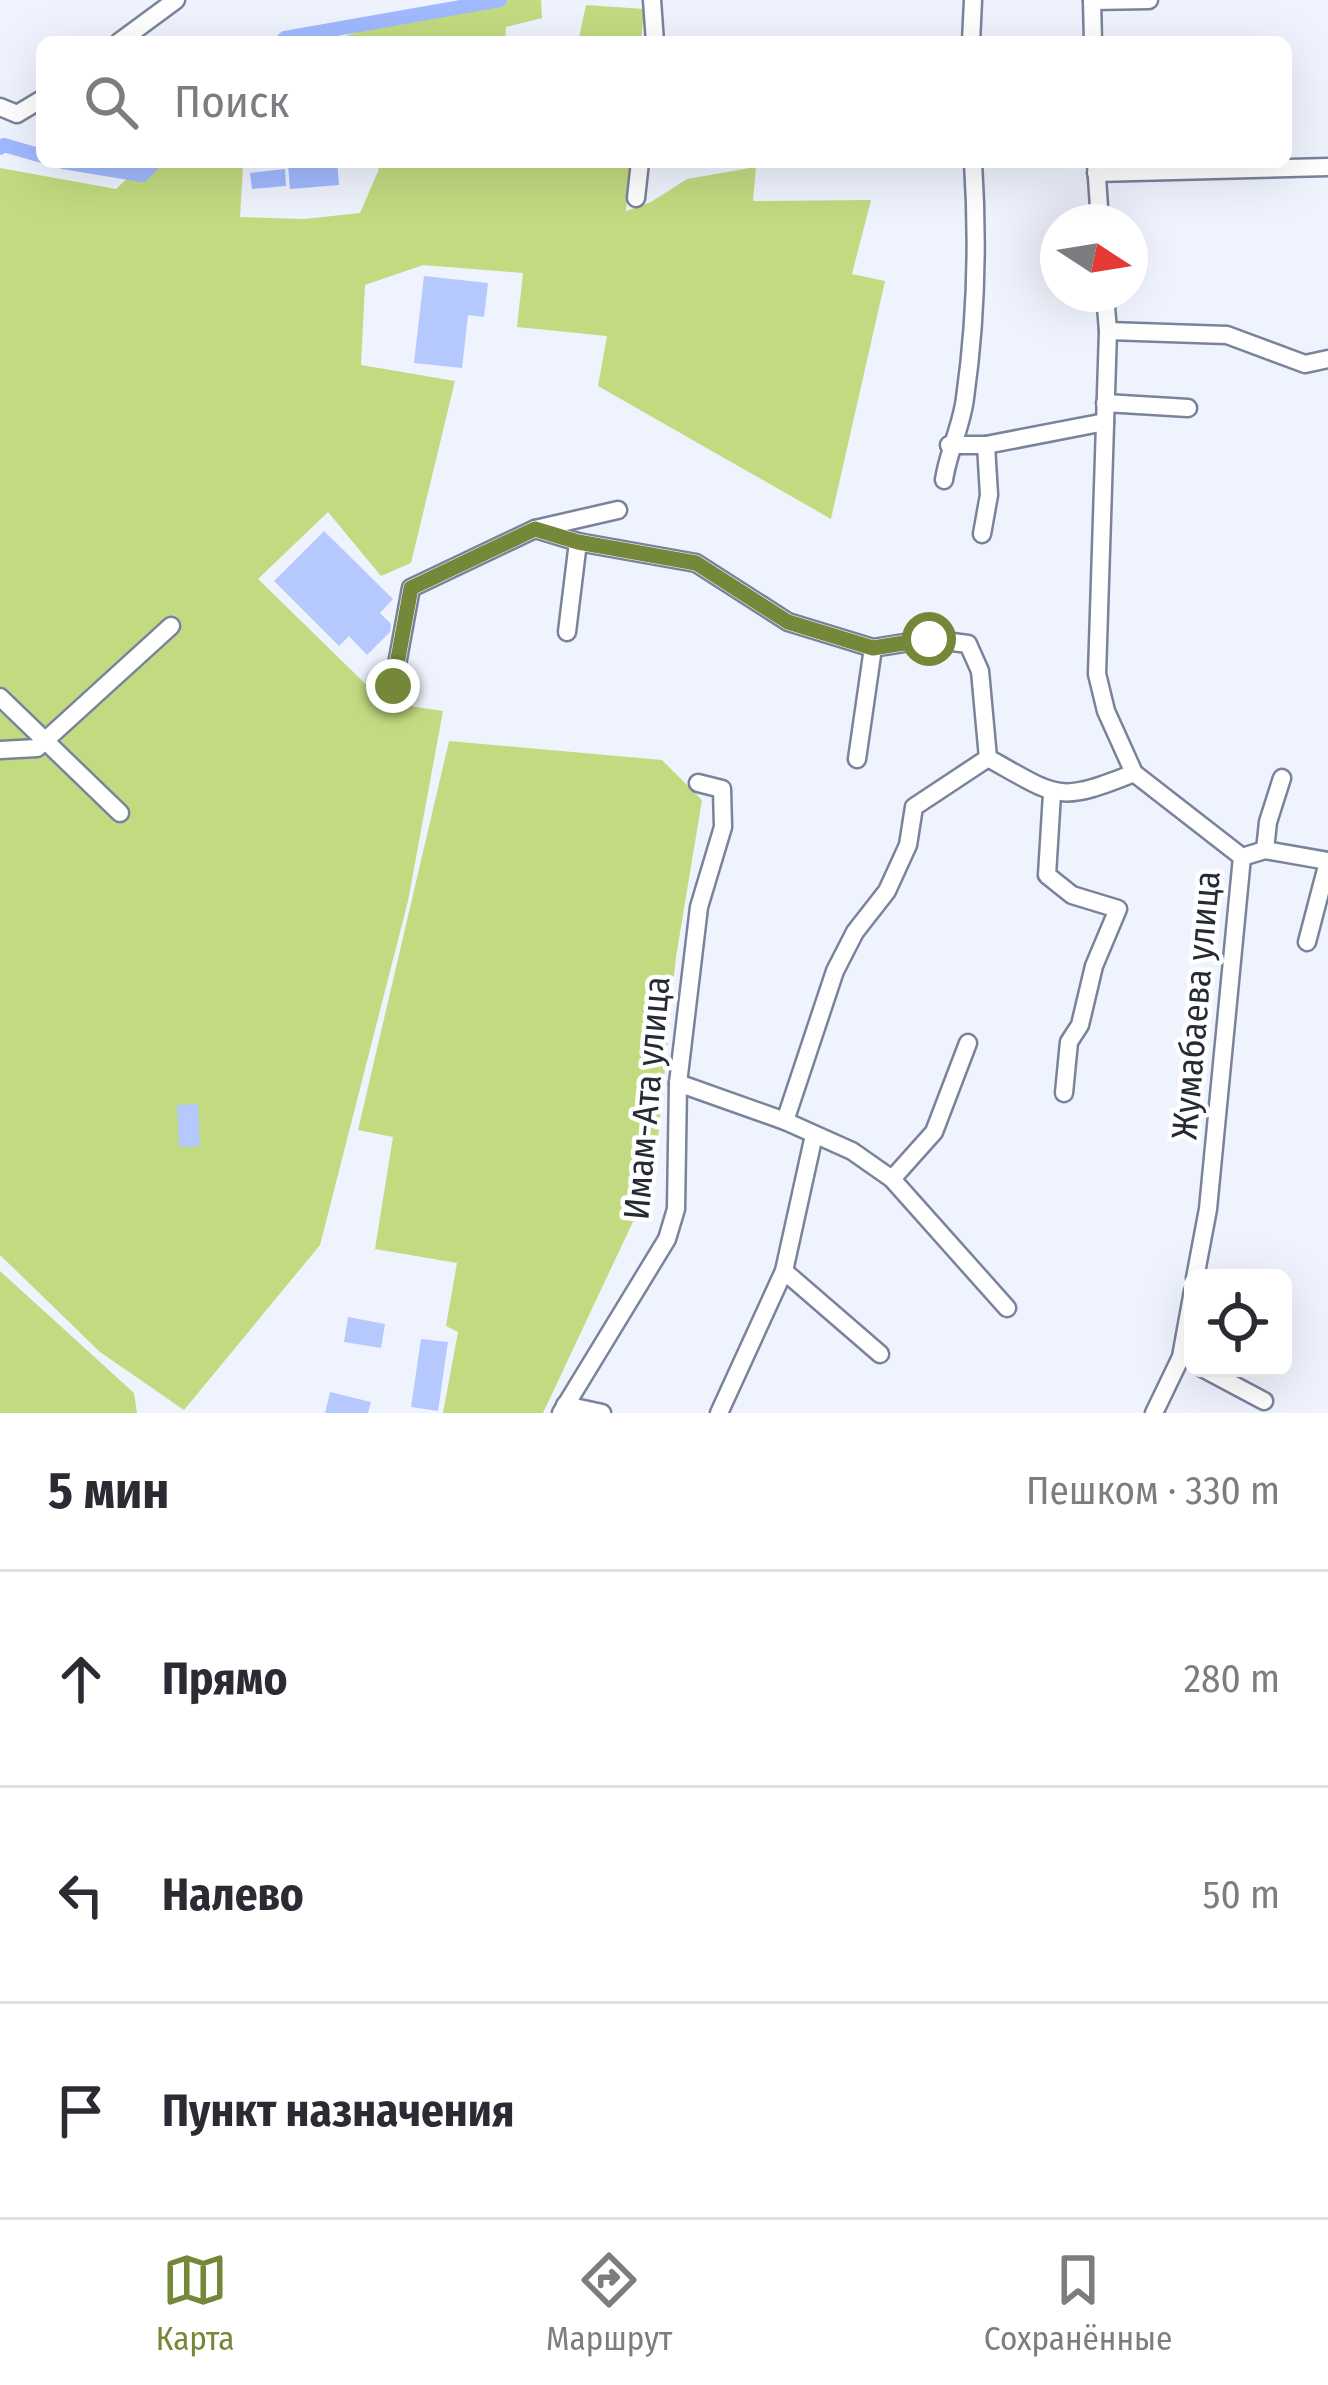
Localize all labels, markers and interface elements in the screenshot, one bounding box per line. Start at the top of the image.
search box [36,36,1292,168]
icon: search [78,69,144,135]
text: Поиск [174,75,289,129]
north arrow [1040,204,1148,312]
route start [902,612,956,666]
route end [366,659,420,713]
street label: Жумабаева улица [1162,869,1230,1141]
street label: Имам-Ата улица [614,974,680,1222]
map controls [1184,1269,1292,1377]
button: locate [1184,1269,1292,1377]
text: 5 мин [48,1460,169,1522]
text: Пешком · 330 m [1026,1468,1280,1514]
icon: ahead [48,1646,114,1712]
text: Прямо [162,1652,287,1706]
text: 280 m [1184,1656,1280,1702]
icon: left [48,1862,114,1928]
text: Налево [162,1868,304,1922]
text: 50 m [1203,1872,1280,1918]
icon: arrive [48,2078,114,2144]
text: Пункт назначения [162,2084,515,2138]
tab: Карта [156,2247,235,2359]
tab: Маршрут [546,2247,672,2359]
tab: Сохранённые [984,2247,1172,2359]

